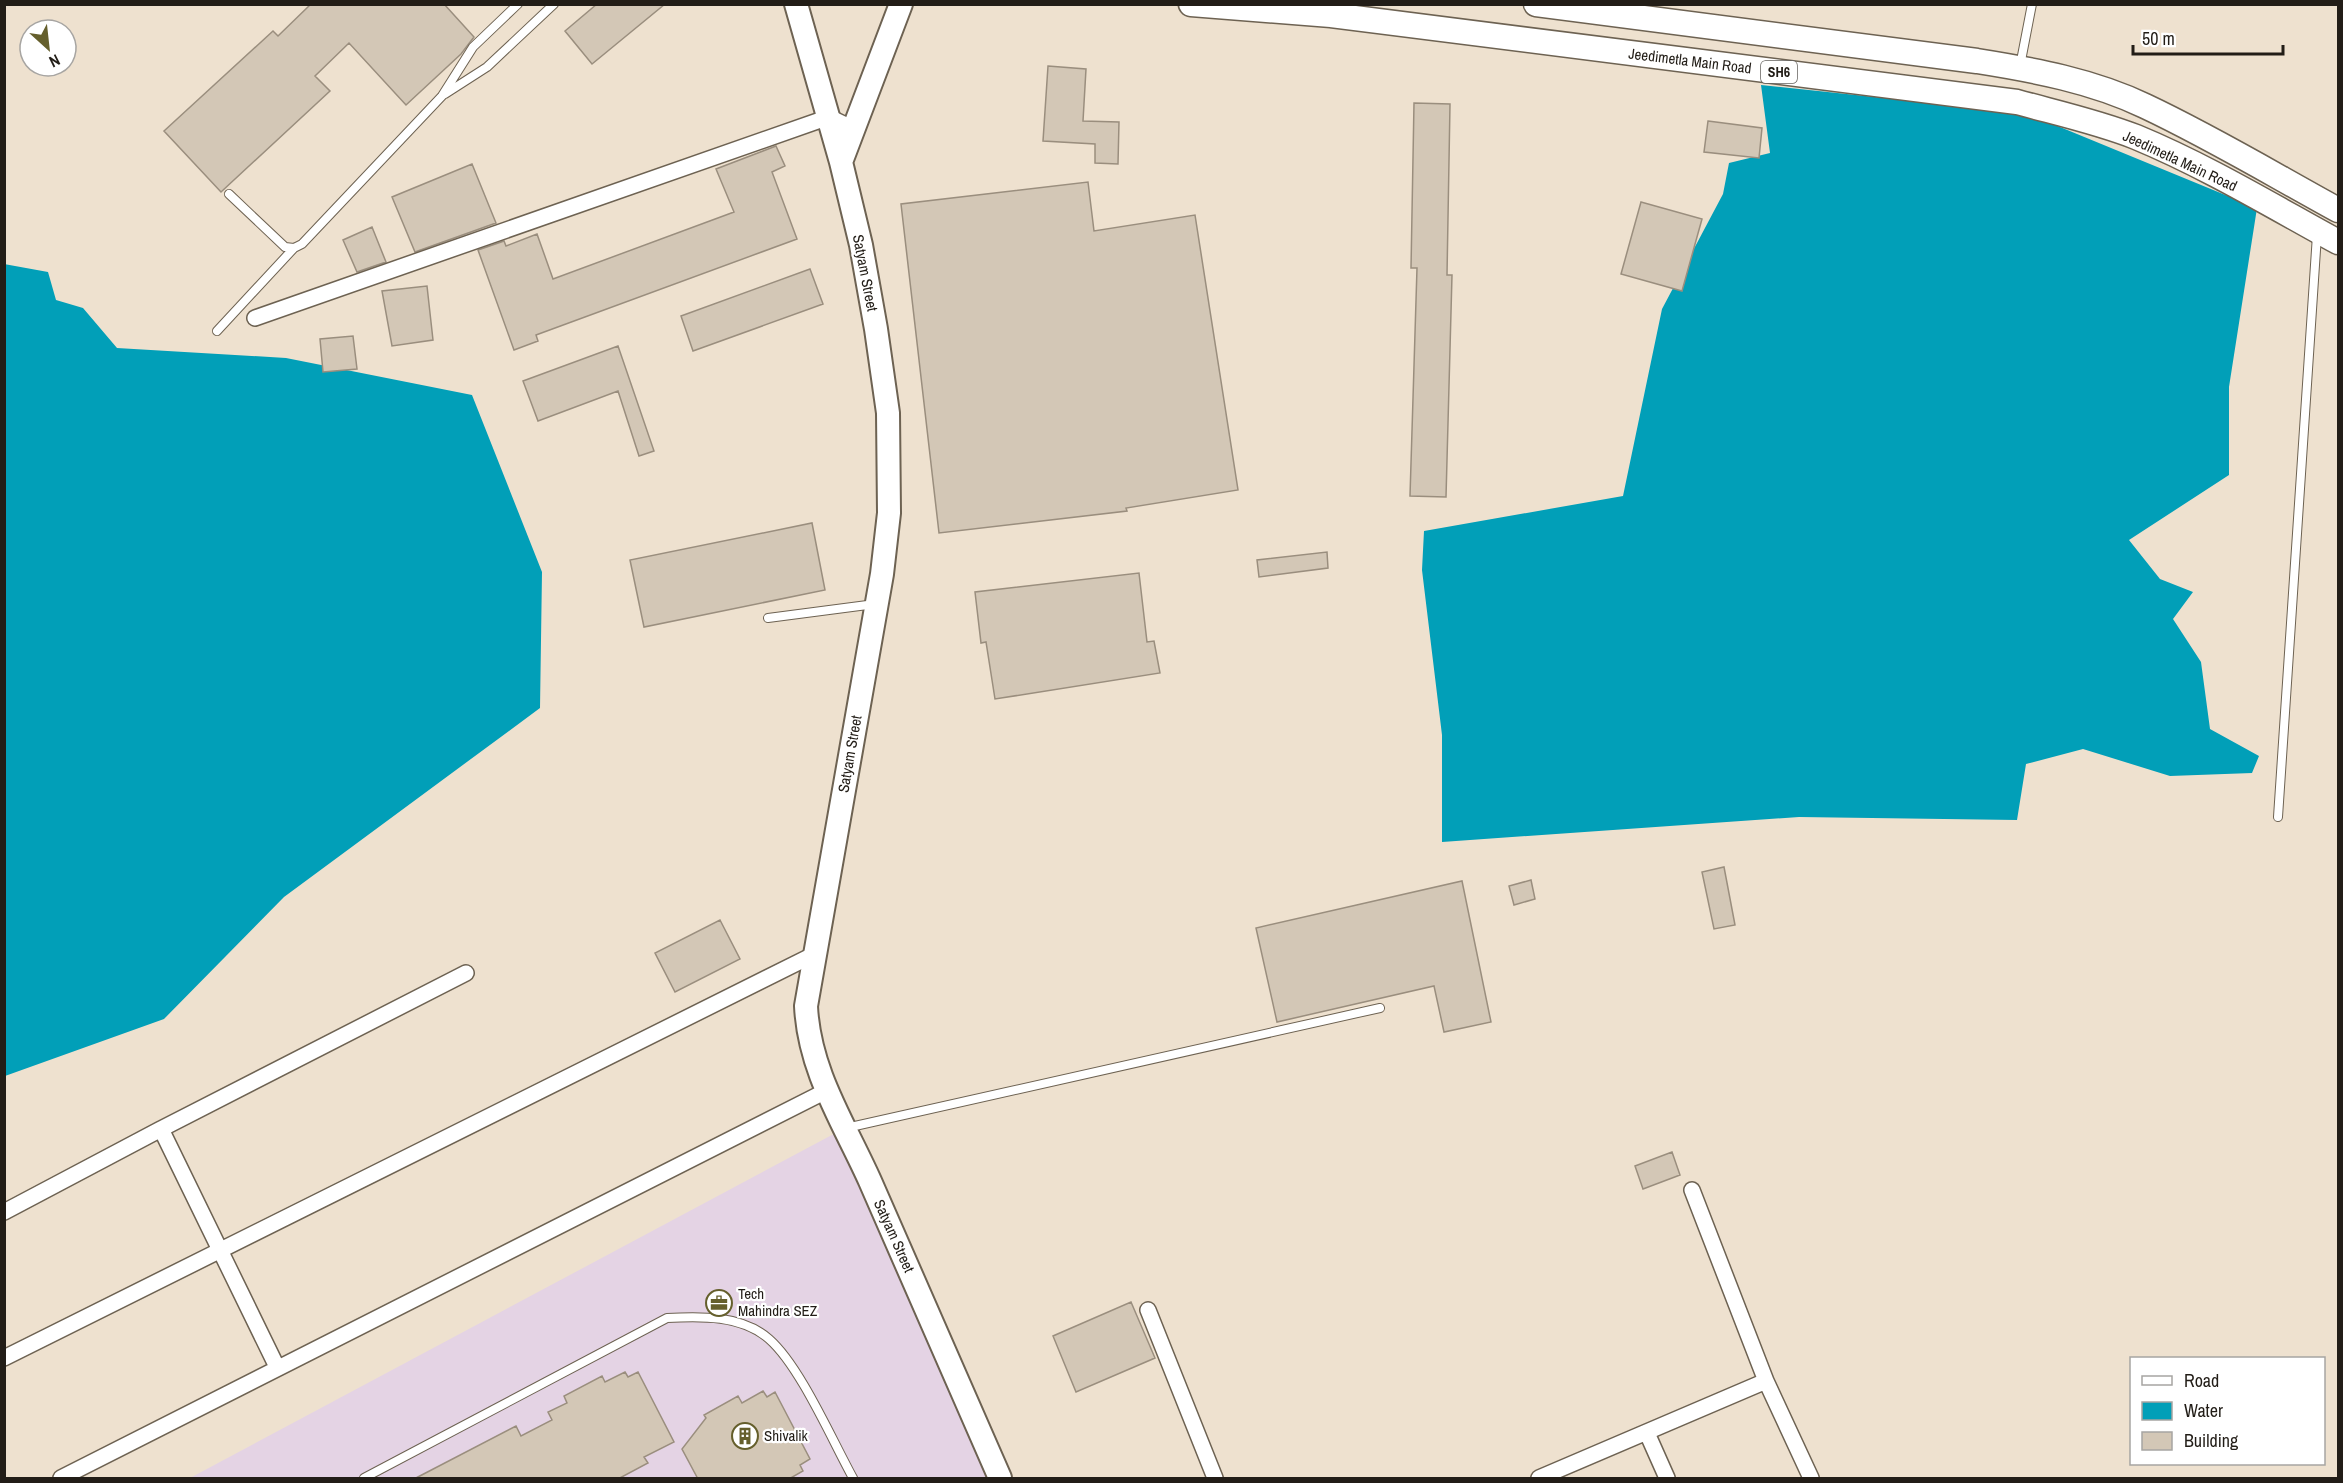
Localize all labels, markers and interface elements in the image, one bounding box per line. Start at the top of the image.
north arrow [18,18,78,78]
scale bar [2133,18,2283,56]
text: 50 m [2142,26,2175,51]
street label: Jeedimetla Main Road [1627,43,1753,78]
text: N [46,49,64,73]
road number: SH6 [1761,61,1797,83]
street label: Jeedimetla Main Road [2120,125,2241,196]
street label: Satyam Street [848,233,883,314]
street label: Satyam Street [832,713,867,794]
street label: Satyam Street [869,1196,920,1276]
place label: Tech Mahindra SEZ [738,1283,818,1321]
office icon: Tech Mahindra SEZ [704,1288,734,1318]
legend [2130,1357,2325,1465]
text: Road [2184,1368,2219,1393]
text: Water [2184,1398,2223,1423]
building icon: Shivalik [730,1421,760,1451]
place label: Shivalik [764,1425,809,1446]
text: Building [2184,1428,2239,1453]

